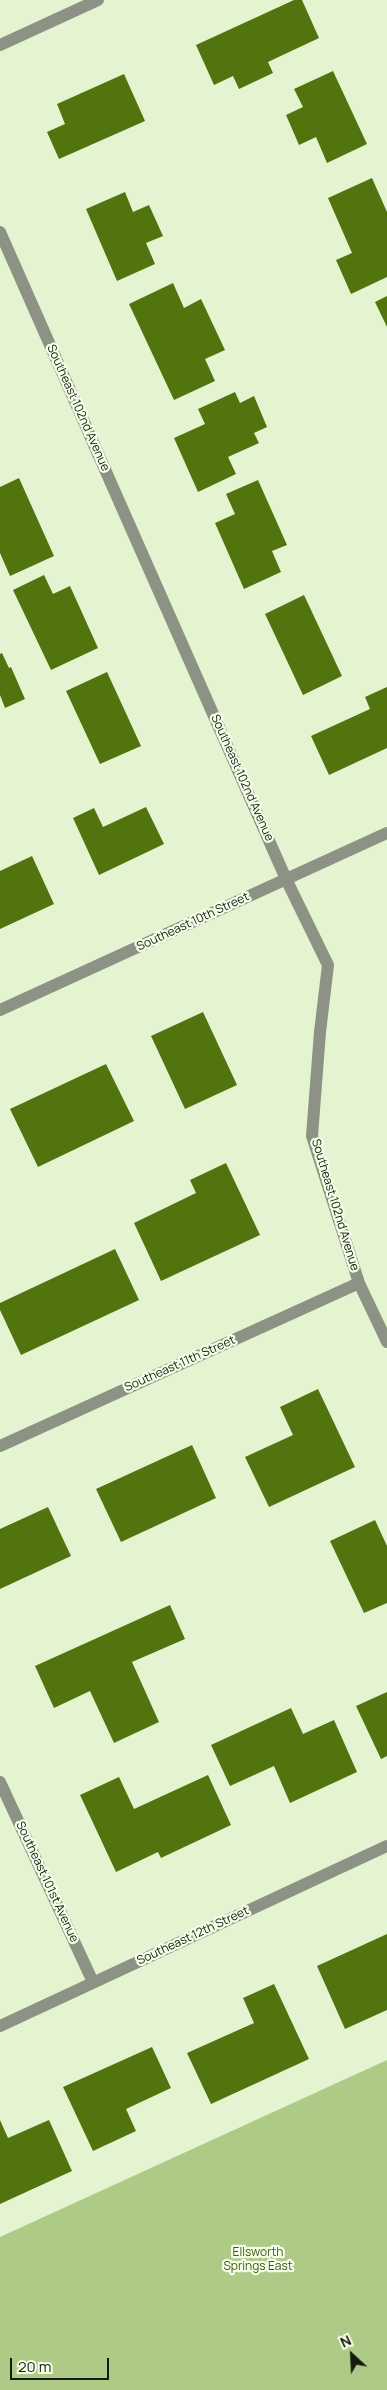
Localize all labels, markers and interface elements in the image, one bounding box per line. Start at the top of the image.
street label: Southeast 102nd Avenue [44,342,112,474]
street label: Southeast 102nd Avenue [208,712,276,844]
street label: Southeast 10th Street [135,890,251,954]
street label: Southeast 102nd Avenue [308,1137,362,1273]
street label: Southeast 11th Street [122,1333,238,1395]
street label: Southeast 101st Avenue [13,1819,81,1945]
street label: Southeast 12th Street [135,1904,251,1968]
park label: Ellsworth Springs East [223,2246,293,2274]
north arrow [327,2330,377,2380]
text: N [337,2330,354,2352]
scale bar [12,2348,111,2380]
text: 20 m [18,2356,51,2377]

